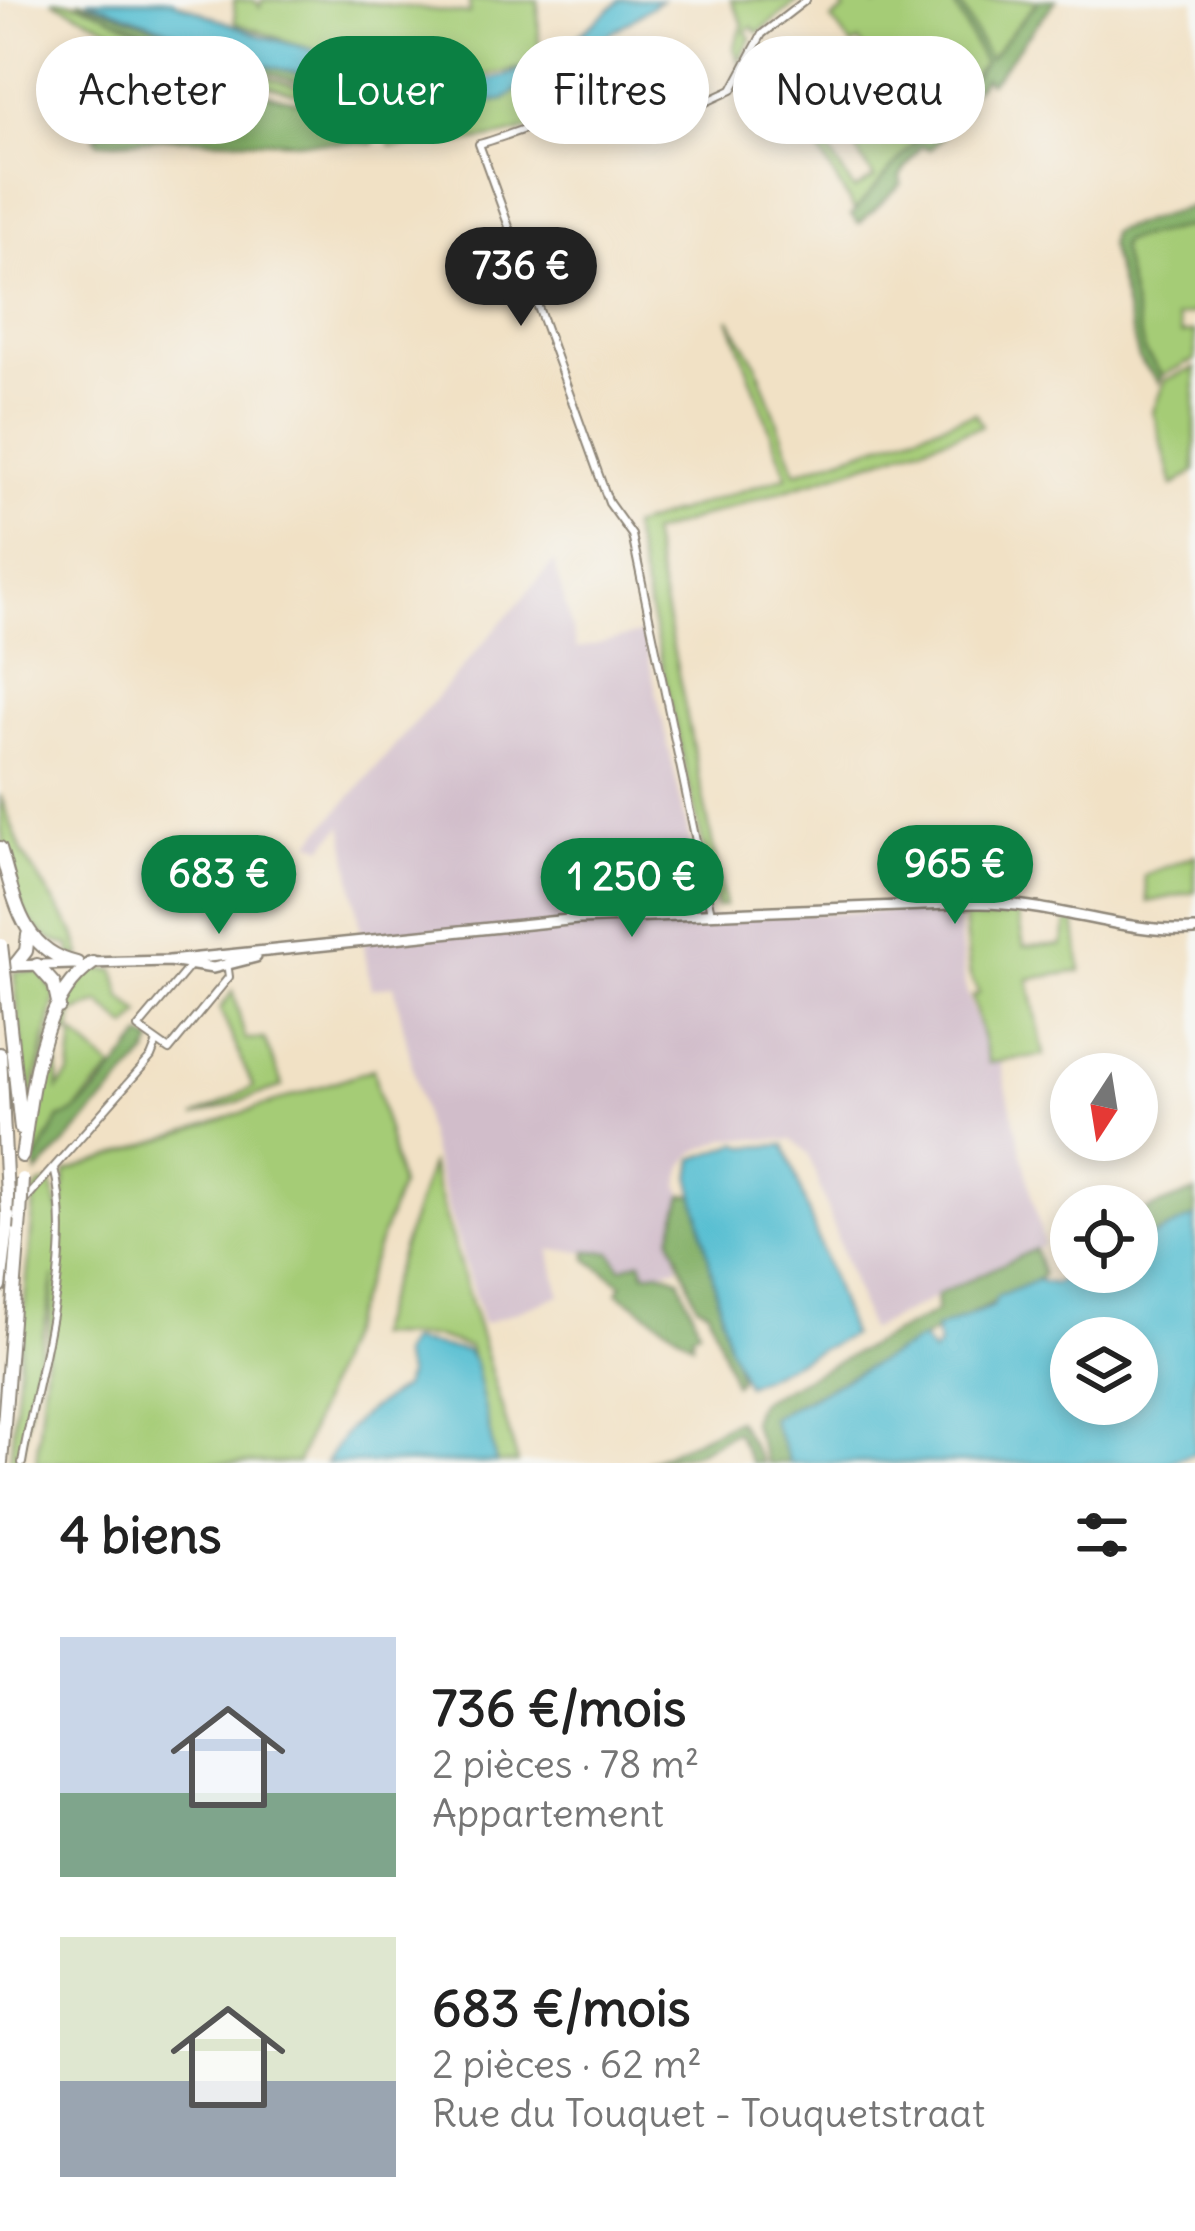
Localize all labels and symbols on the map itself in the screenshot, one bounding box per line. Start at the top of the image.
pin: 736 € [437,227,605,329]
pin: 965 € [871,825,1039,927]
pin: 683 € [135,835,303,937]
pin: 1 250 € [521,838,743,940]
north arrow [1050,1053,1158,1161]

